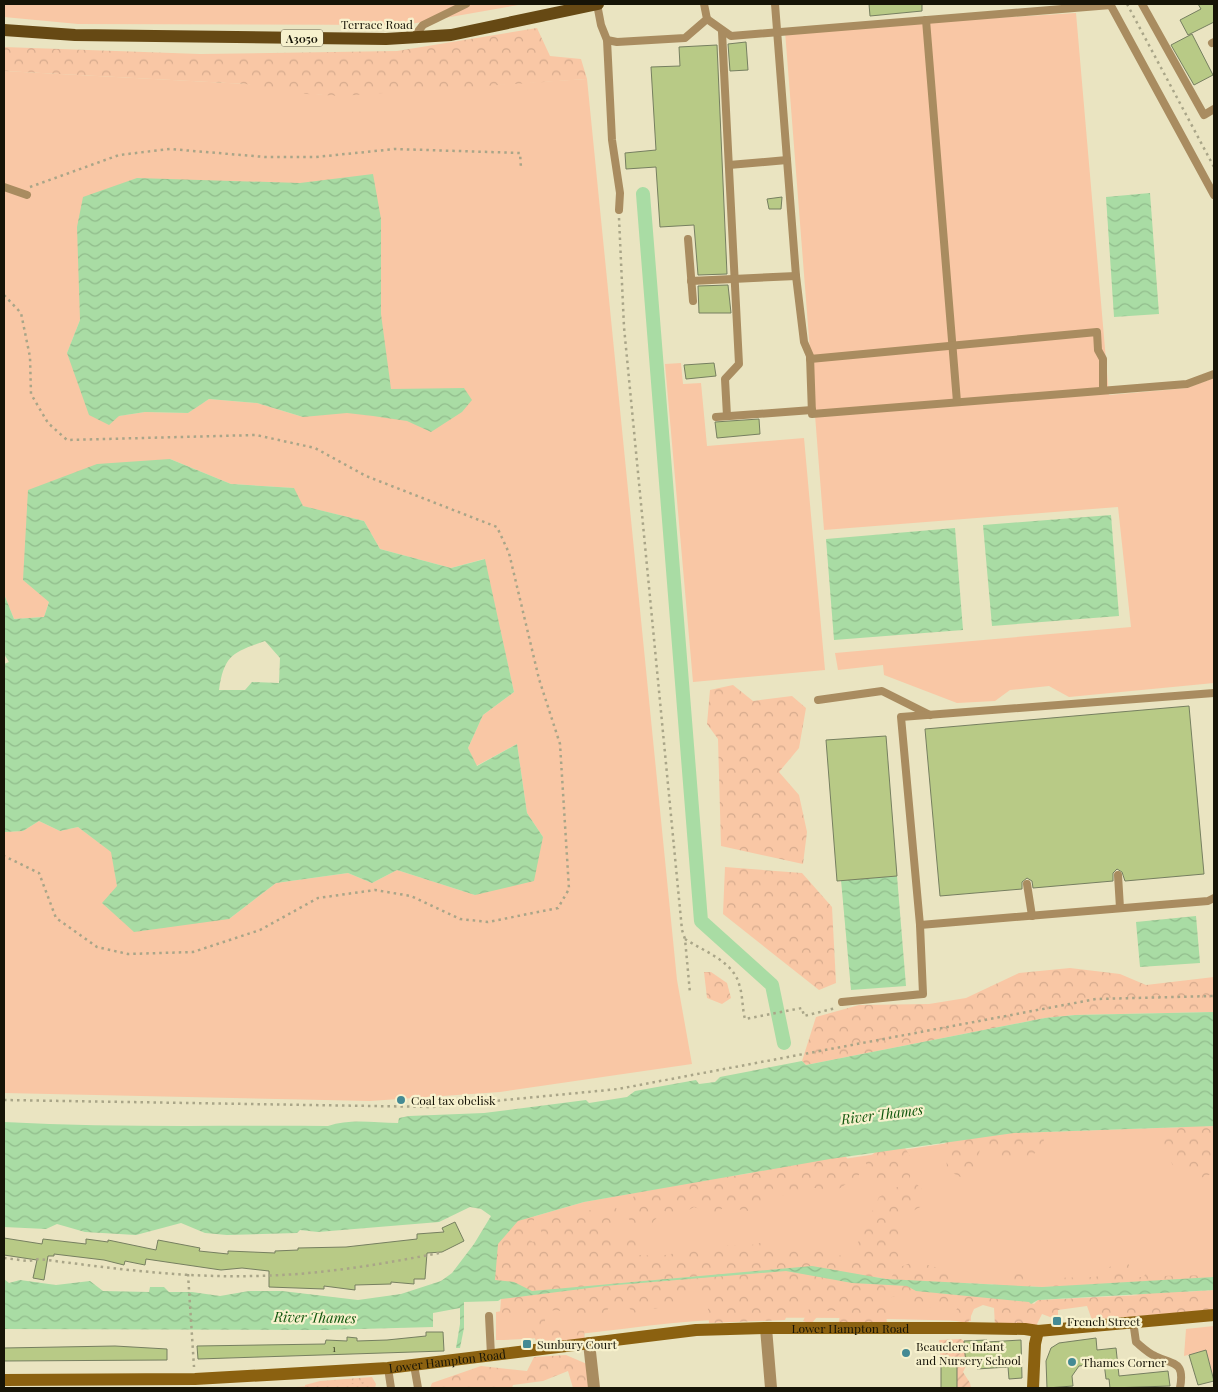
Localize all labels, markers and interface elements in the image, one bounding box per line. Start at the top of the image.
street label: Terrace Road [341,16,413,32]
road number: A3050 [281,29,323,46]
place label: Coal tax obelisk [411,1092,496,1108]
marker: Coal tax obelisk [395,1094,407,1106]
water label: River Thames [839,1099,925,1129]
water label: River Thames [273,1307,357,1327]
place label: French Street [1067,1313,1141,1329]
marker: French Street [1051,1315,1063,1327]
street label: Lower Hampton Road [791,1320,909,1336]
place label: Sunbury Court [537,1336,618,1352]
marker: Sunbury Court [521,1338,533,1350]
place label: Beauclerc Infant and Nursery School [916,1338,1022,1368]
house number: 1 [332,1341,336,1355]
street label: Lower Hampton Road [388,1346,507,1376]
marker: Beauclerc Infant and Nursery School [900,1347,912,1359]
place label: Thames Corner [1082,1354,1167,1370]
marker: Thames Corner [1066,1356,1078,1368]

